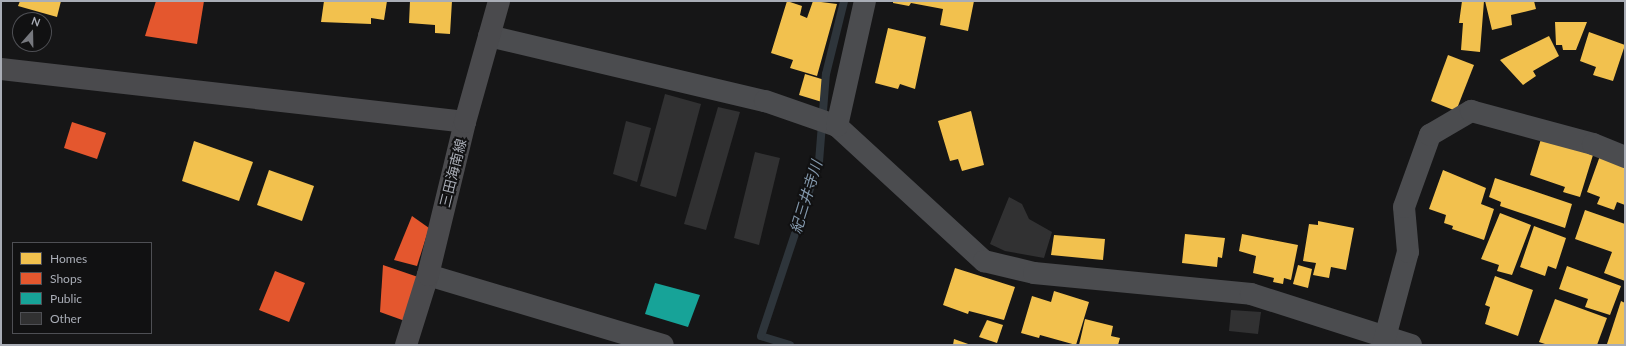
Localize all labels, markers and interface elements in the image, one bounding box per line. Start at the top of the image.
north arrow [12,12,52,52]
text: N [30,14,42,29]
street label: 三田海南線 [436,137,470,209]
water label: 紀三井寺川 [786,159,826,235]
legend [12,242,152,334]
text: Homes [50,251,87,266]
text: Shops [50,271,82,286]
text: Public [50,291,82,306]
text: Other [50,311,81,326]

